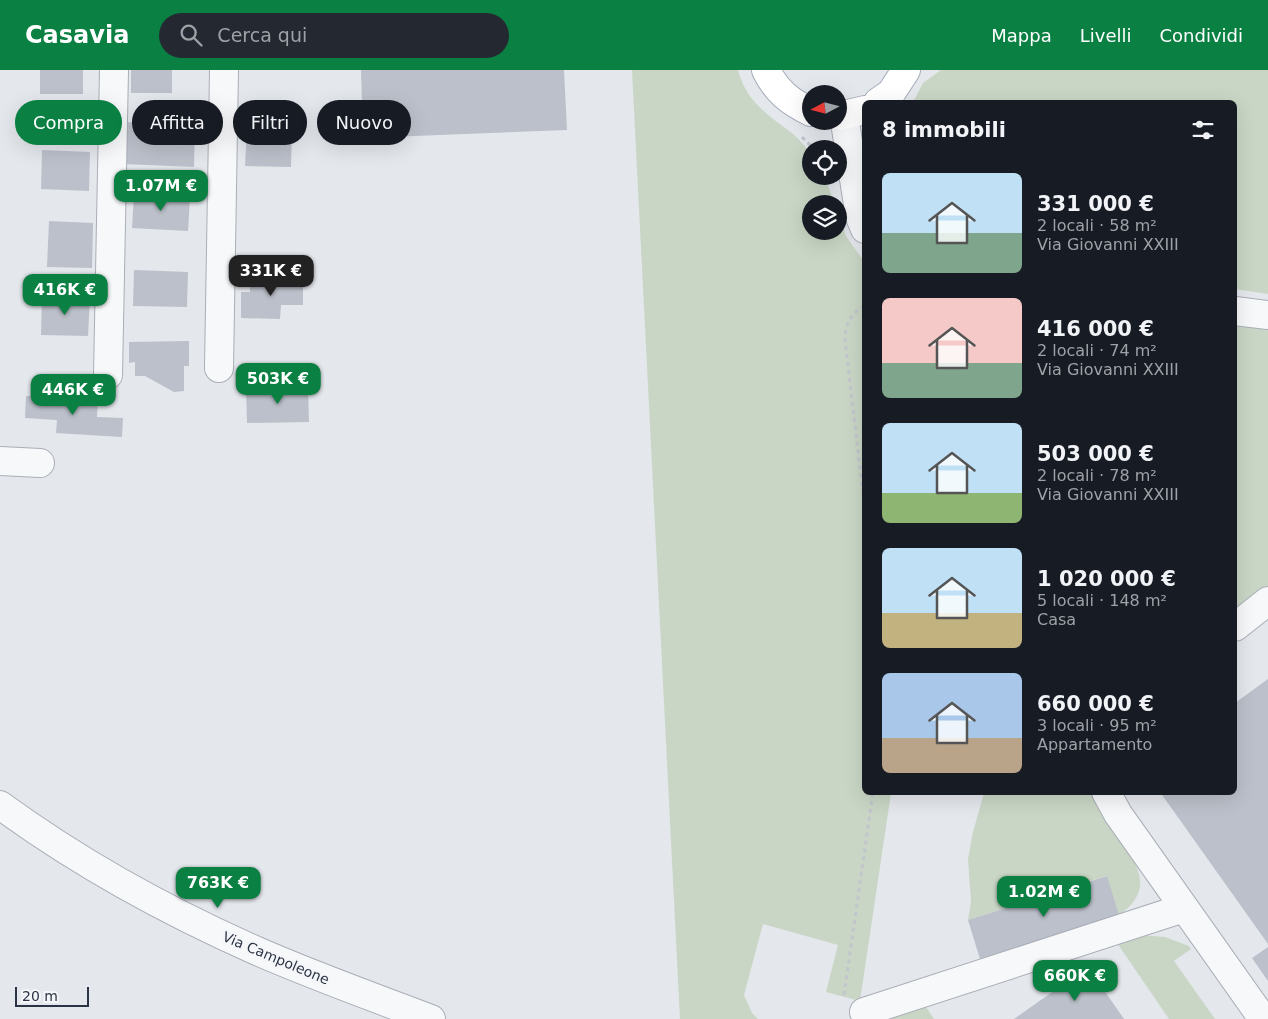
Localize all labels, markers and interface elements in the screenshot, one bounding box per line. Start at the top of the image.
search box [159,13,509,58]
text: Casavia [25,21,129,49]
icon: search [177,21,205,49]
text: Cerca qui [217,24,307,46]
text: Mappa [991,25,1052,46]
text: Livelli [1080,25,1132,46]
text: Condividi [1160,25,1243,46]
north arrow [802,85,848,130]
map controls [802,85,847,240]
chip: Compra [15,100,122,145]
chip: Affitta [132,100,223,145]
chip: Filtri [233,100,307,145]
chip: Nuovo [317,100,411,145]
icon: filters [1189,116,1217,144]
text: 8 immobili [882,118,1006,142]
button: locate [802,140,847,185]
pin: 1.07M € [115,170,207,212]
text: 1.07M € [125,176,197,195]
text: 331 000 € [1037,192,1154,216]
icon: home [922,193,982,253]
button: layers [802,195,847,240]
text: 2 locali · 58 m² [1037,216,1157,235]
text: Via Giovanni XXIII [1037,235,1179,254]
pin: 331K € [230,254,312,297]
text: 331K € [240,261,302,280]
pin: 416K € [24,274,106,316]
text: 416K € [34,280,96,299]
text: 416 000 € [1037,317,1154,341]
icon: home [922,318,982,378]
text: 2 locali · 74 m² [1037,341,1157,360]
text: Via Giovanni XXIII [1037,360,1179,379]
pin: 503K € [237,362,319,405]
text: 503K € [247,369,309,388]
pin: 446K € [32,374,114,416]
text: 446K € [42,380,104,399]
text: 503 000 € [1037,442,1154,466]
icon: home [922,443,982,503]
text: 2 locali · 78 m² [1037,466,1157,485]
text: Via Giovanni XXIII [1037,485,1179,504]
text: 1 020 000 € [1037,567,1176,591]
icon: home [922,568,982,628]
text: 5 locali · 148 m² [1037,591,1167,610]
text: Casa [1037,610,1076,629]
text: 660 000 € [1037,692,1154,716]
icon: home [922,693,982,753]
text: 3 locali · 95 m² [1037,716,1157,735]
text: Appartamento [1037,735,1152,754]
pin: 763K € [177,866,259,909]
text: 763K € [187,873,249,892]
pin: 1.02M € [998,876,1090,918]
text: 1.02M € [1008,882,1080,901]
street label: Via Campoleone [220,928,332,988]
pin: 660K € [1034,960,1116,1002]
text: 660K € [1044,966,1106,985]
scale bar [15,984,89,1007]
text: 20 m [22,988,58,1004]

